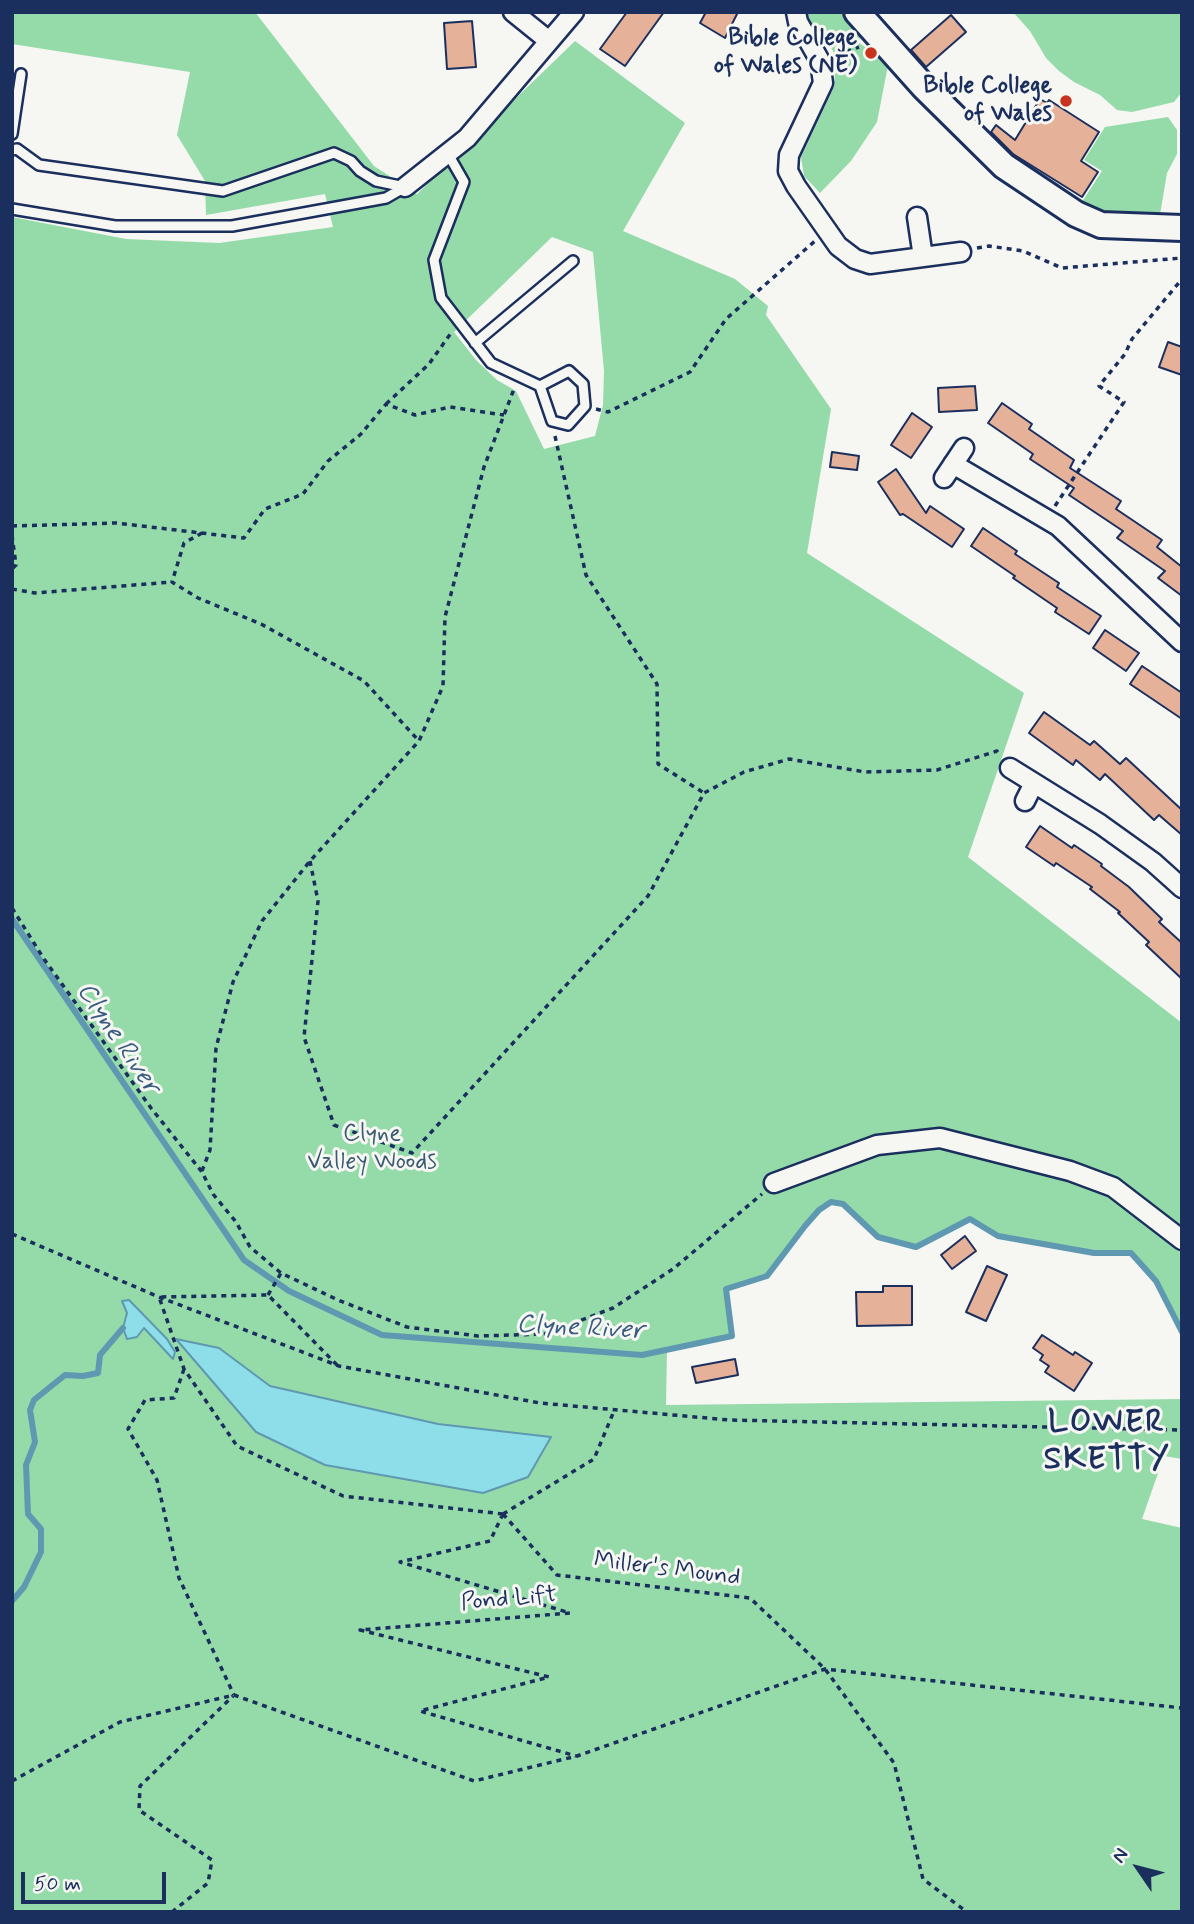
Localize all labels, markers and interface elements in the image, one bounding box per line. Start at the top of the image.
place label: Bible College of Wales (NE) [714,25,857,81]
marker: Bible College of Wales (NE) [863,45,879,61]
place label: Bible College of Wales [923,73,1052,129]
marker: Bible College of Wales [1058,93,1074,109]
water label: Clyne River [68,977,166,1101]
park label: Clyne Valley Woods [307,1121,437,1177]
water label: Clyne River [516,1310,644,1348]
district label: LOWER SKETTY [1044,1405,1170,1480]
street label: Miller's Mound [592,1547,742,1593]
street label: Pond Lift [460,1581,558,1619]
north arrow [1103,1833,1173,1903]
text: N [1107,1843,1134,1868]
scale bar [24,1857,170,1901]
text: 50 m [34,1870,81,1898]

